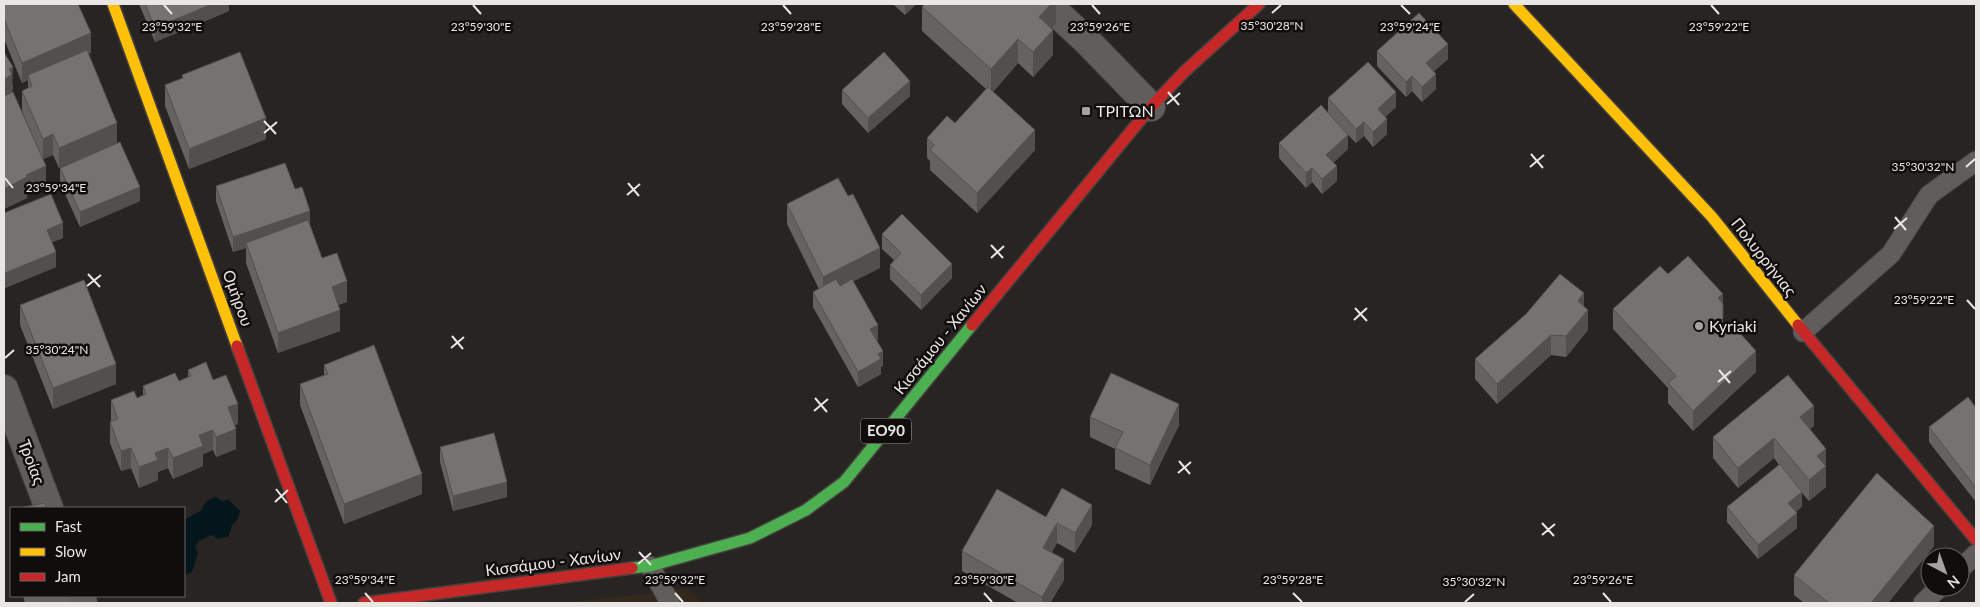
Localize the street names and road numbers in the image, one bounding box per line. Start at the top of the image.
street label: Πολυρρήνιας [1728,214,1801,300]
street label: Ομήρου [220,267,257,329]
street label: Κισσάμου - Χανίων [889,280,990,398]
road number: ΕΟ90 [861,418,911,444]
street label: Τροίας [15,437,50,488]
street label: Κισσάμου - Χανίων [484,544,622,579]

